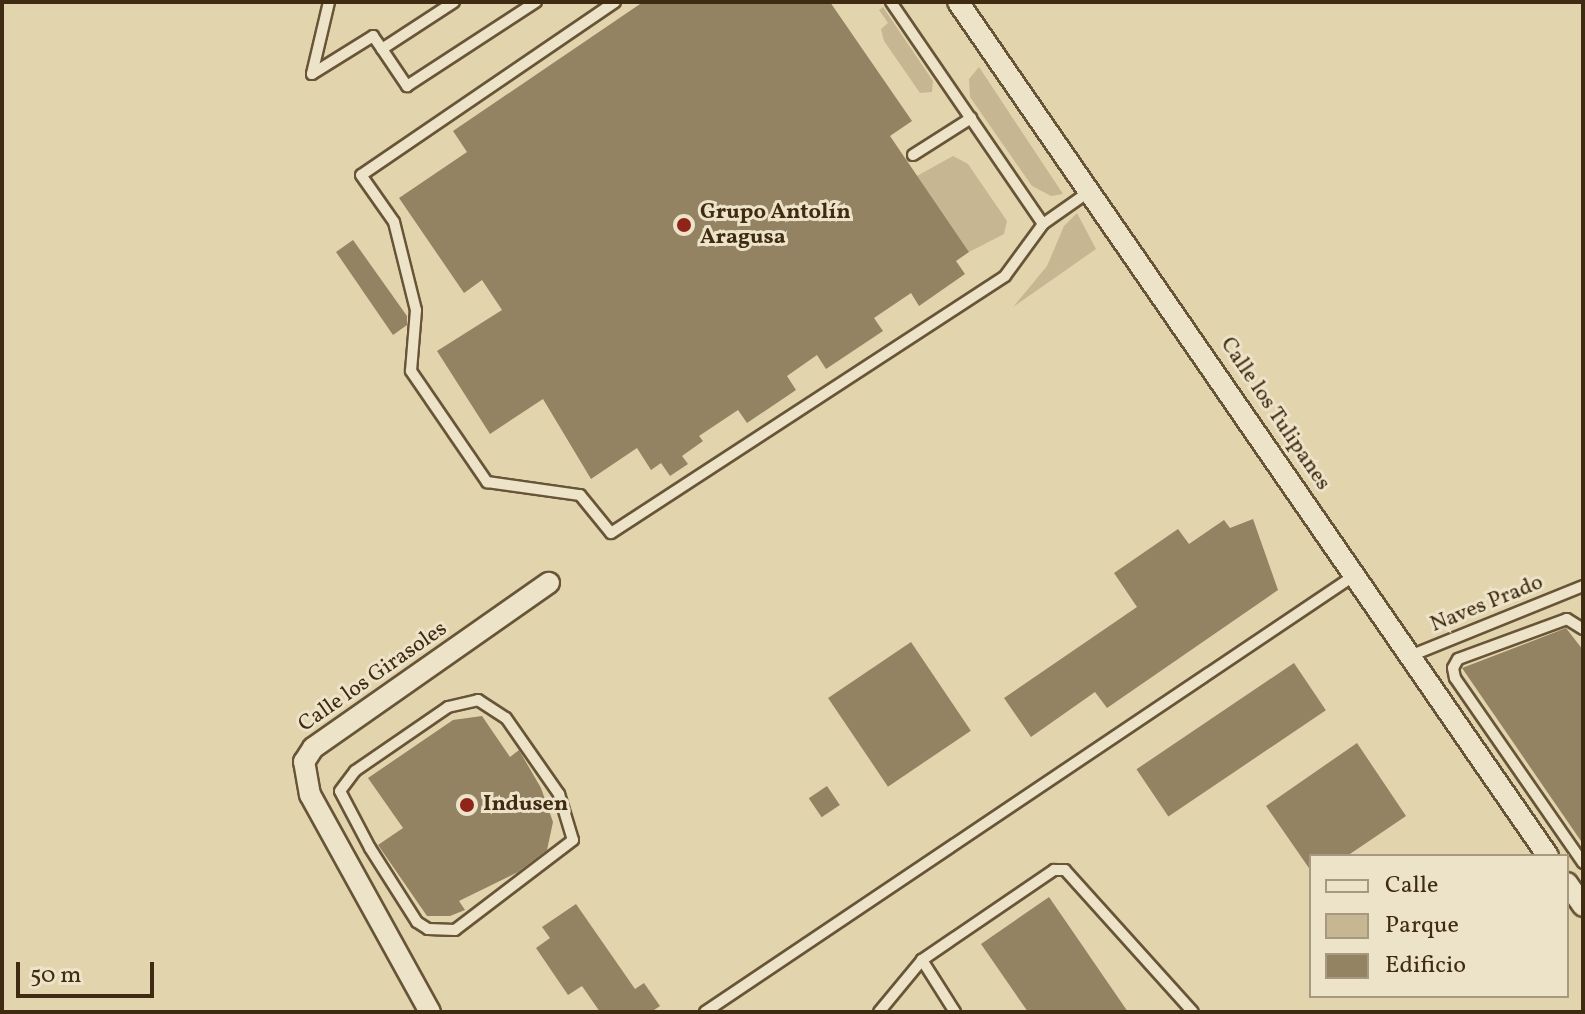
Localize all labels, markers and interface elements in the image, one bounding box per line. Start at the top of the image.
place label: Grupo Antolín Aragusa [700,199,851,250]
marker: Grupo Antolín Aragusa [675,216,693,234]
street label: Calle los Tulipanes [1214,332,1336,496]
street label: Naves Prado [1427,569,1547,639]
street label: Calle los Girasoles [294,616,452,738]
place label: Indusen [483,792,568,818]
marker: Indusen [458,796,476,814]
legend [1309,854,1569,998]
text: Calle [1385,869,1438,903]
text: Parque [1385,909,1459,943]
scale bar [20,946,158,996]
text: Edificio [1385,949,1466,983]
text: 50 m [30,959,82,993]

